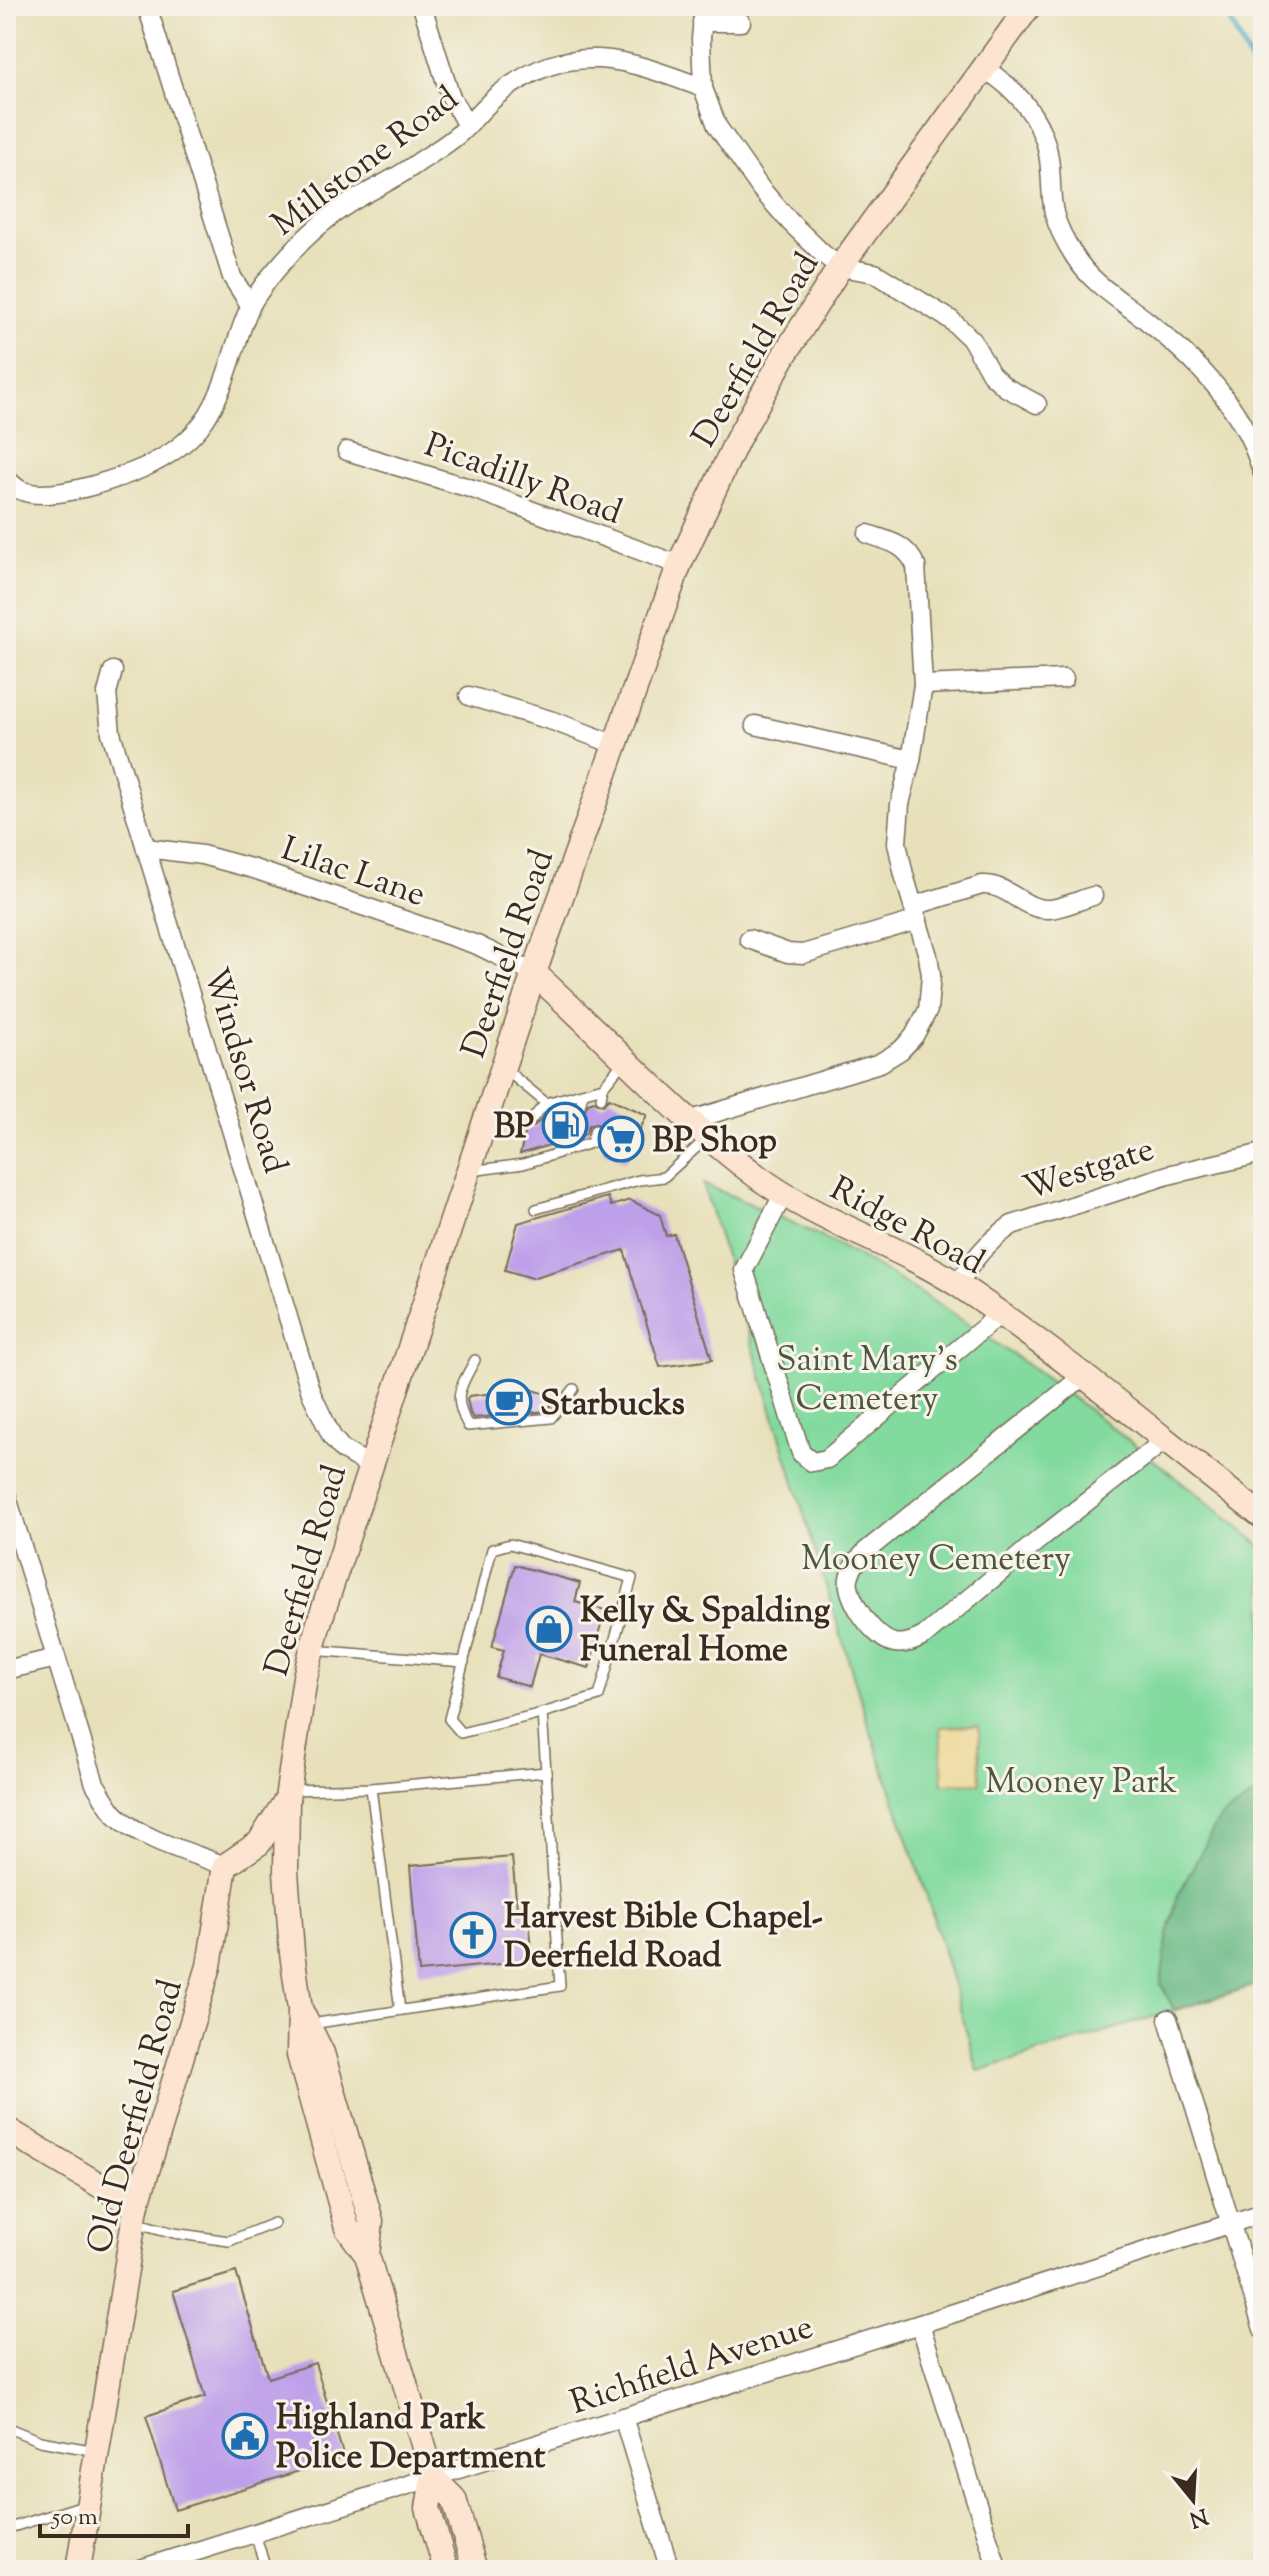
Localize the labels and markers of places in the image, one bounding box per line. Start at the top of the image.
fuel station icon: BP [541,1101,589,1149]
place label: BP [493,1104,534,1153]
supermarket icon: BP Shop [597,1115,645,1163]
place label: BP Shop [652,1118,777,1167]
cafe icon: Starbucks [485,1378,533,1426]
place label: Starbucks [540,1381,685,1430]
place label: Kelly & Spalding Funeral Home [580,1588,831,1676]
shop icon: Kelly & Spalding Funeral Home [525,1605,573,1653]
place label: Harvest Bible Chapel- Deerfield Road [504,1894,823,1982]
church icon: Harvest Bible Chapel- Deerfield Road [449,1911,497,1959]
place label: Highland Park Police Department [276,2395,546,2483]
public building icon: Highland Park Police Department [221,2412,269,2460]

